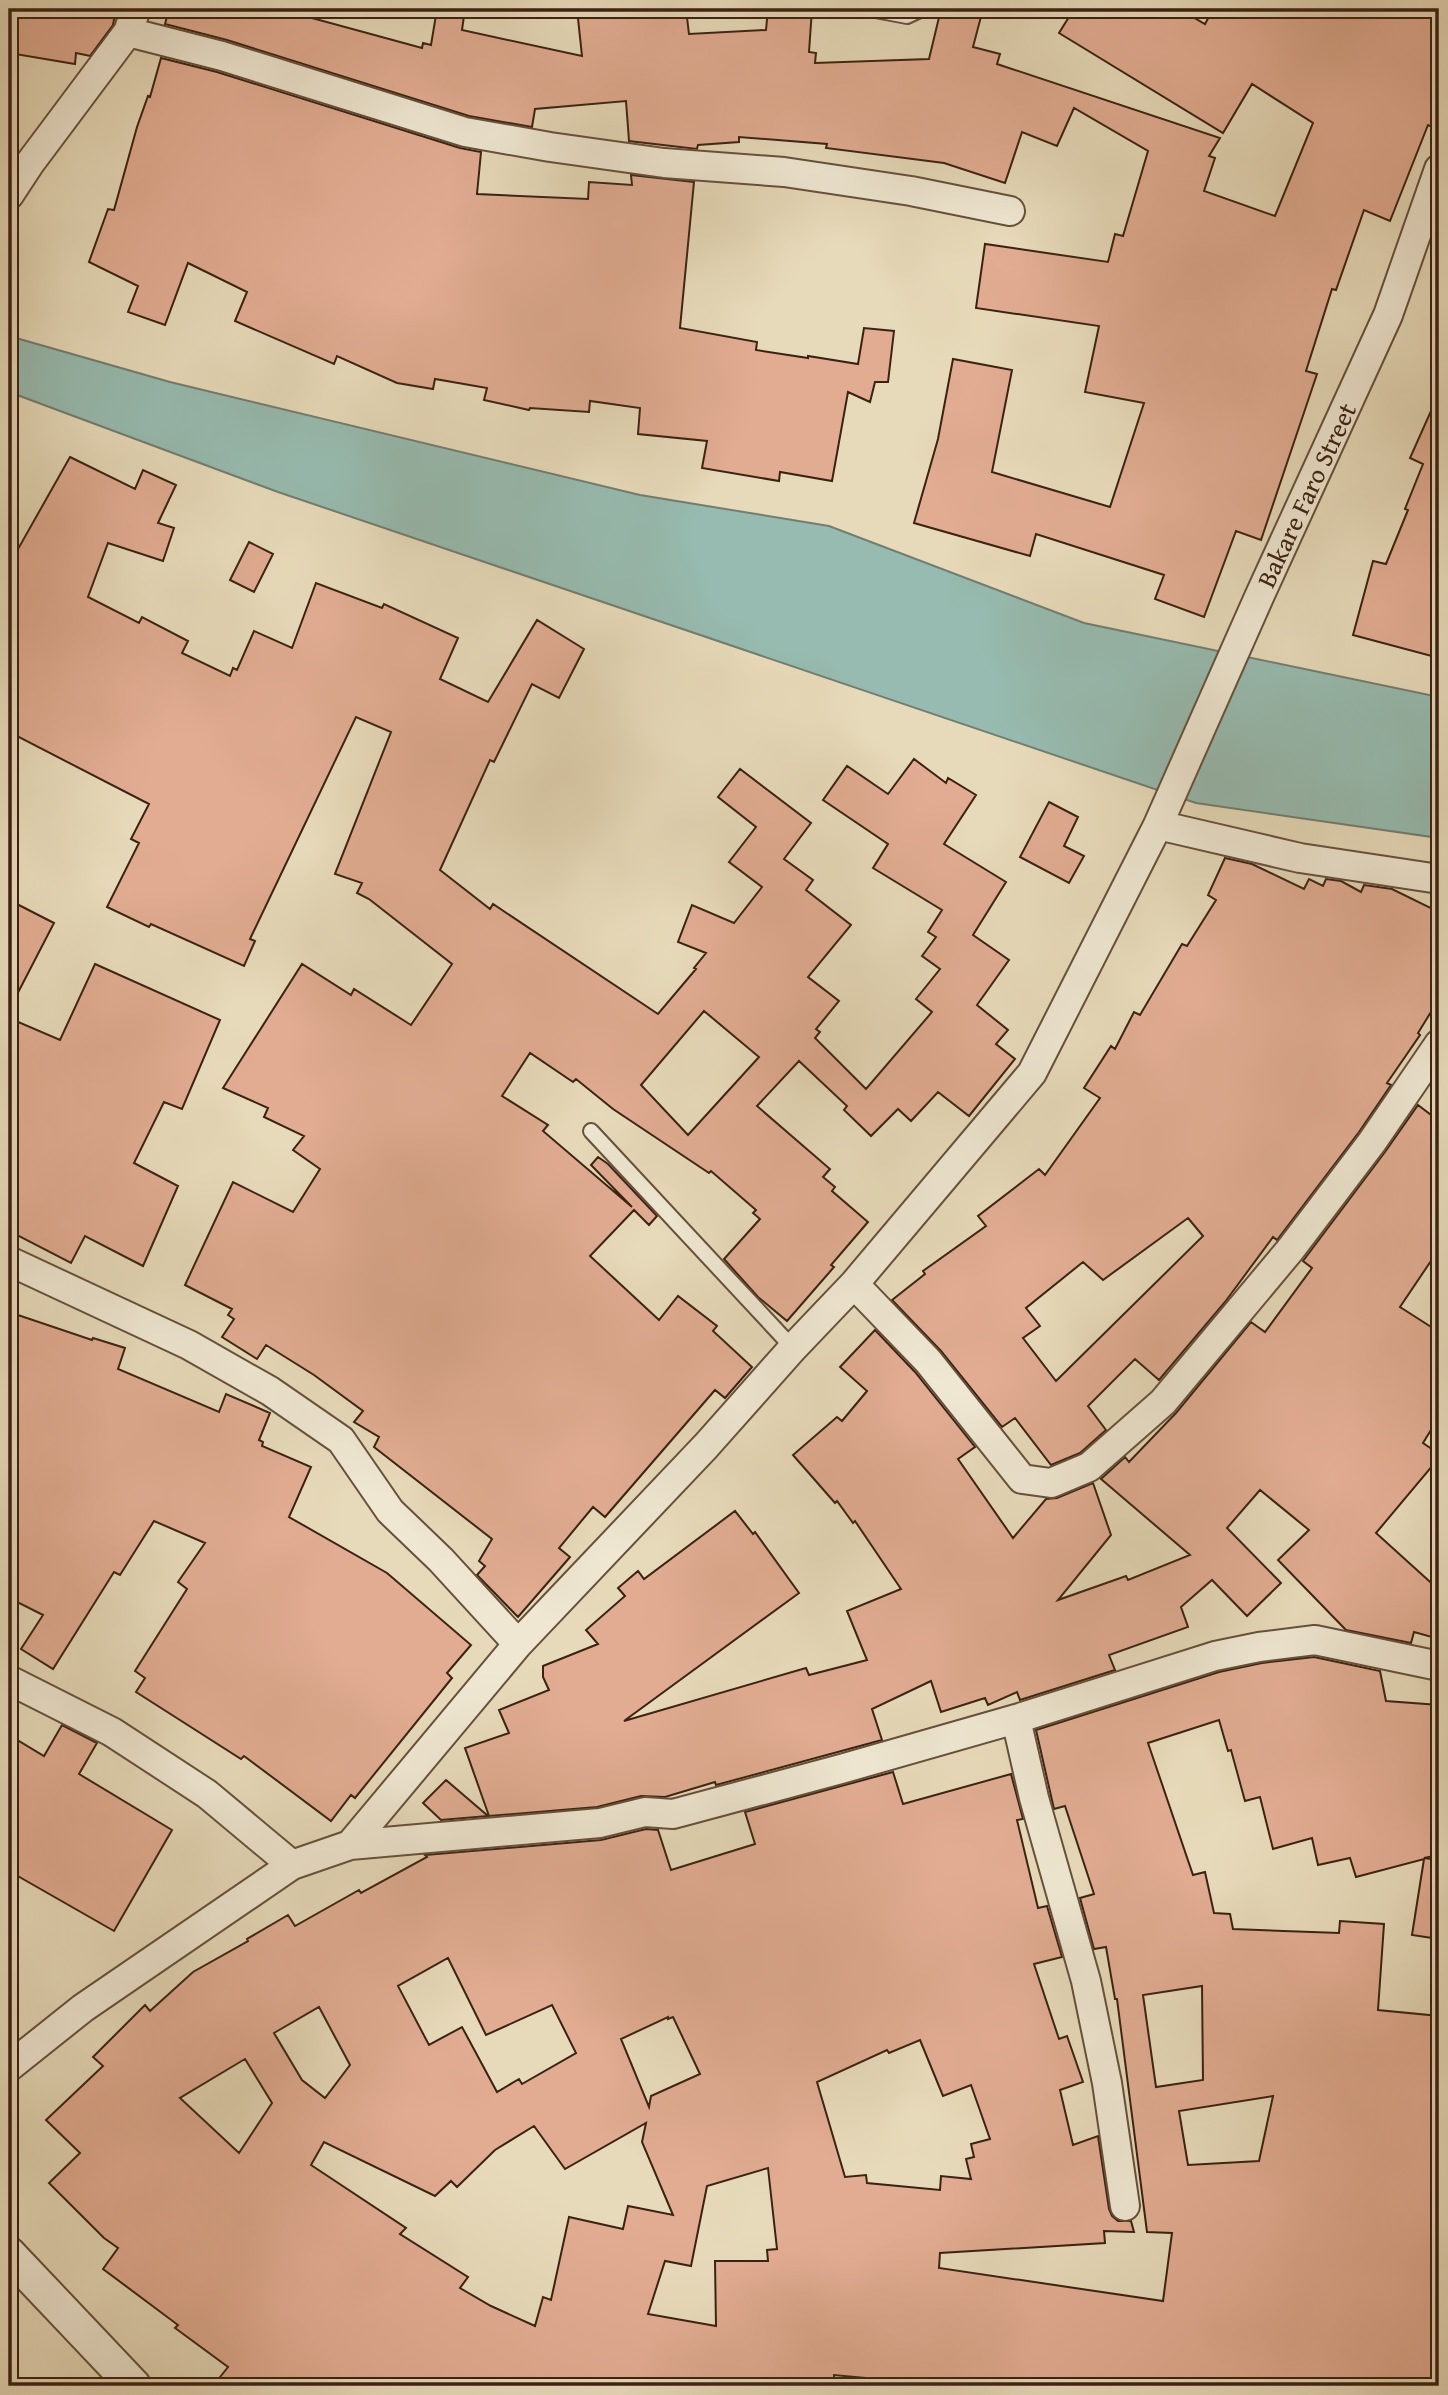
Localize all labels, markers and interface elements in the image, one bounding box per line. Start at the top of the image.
street label: Bakare Faro Street [1246,396,1366,594]

